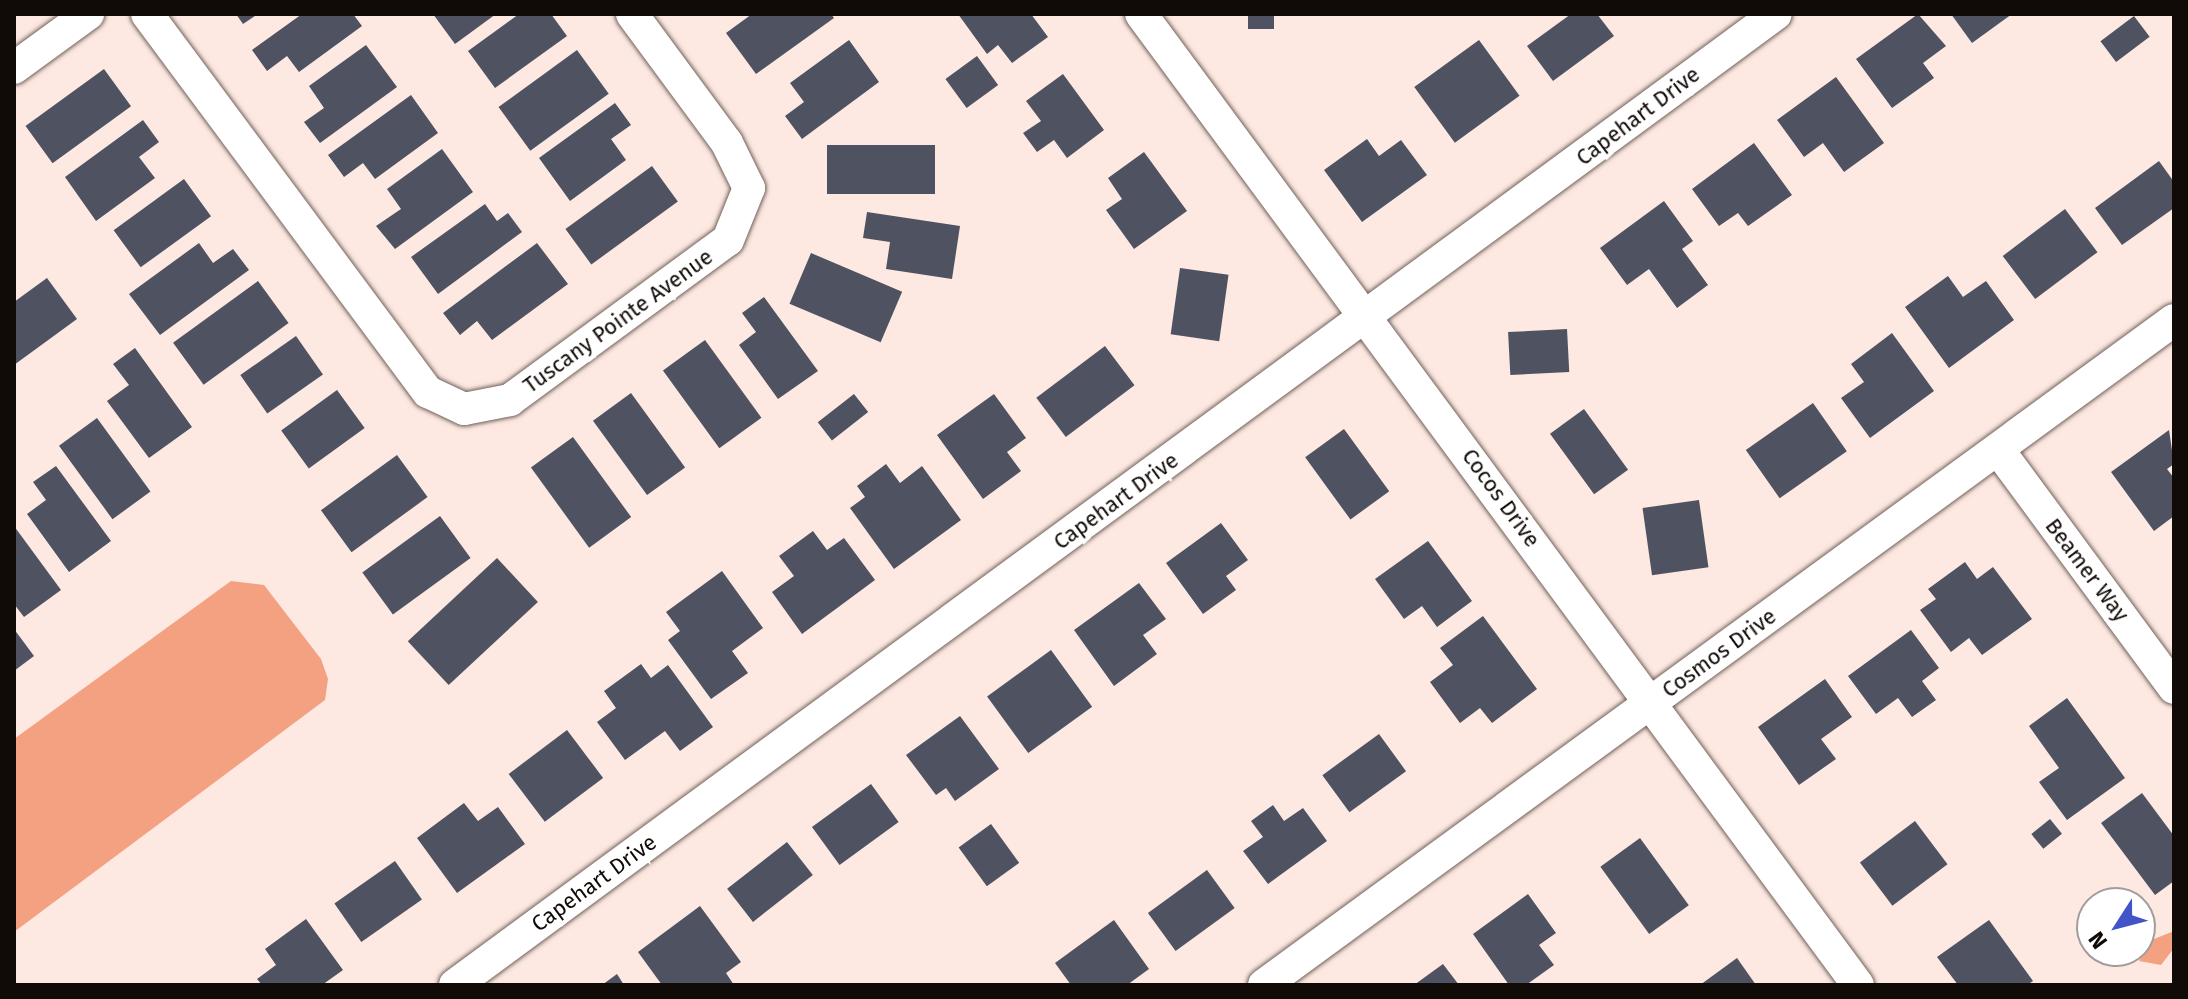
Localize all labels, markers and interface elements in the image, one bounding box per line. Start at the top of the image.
street label: Capehart Drive [1571,61,1705,171]
street label: Tuscany Pointe Avenue [518,243,718,399]
street label: Cocos Drive [1456,444,1546,552]
street label: Capehart Drive [1048,447,1184,555]
street label: Beamer Way [2040,513,2134,627]
street label: Cosmos Drive [1657,603,1781,703]
street label: Capehart Drive [526,829,662,937]
north arrow [2076,887,2156,967]
text: N [2083,926,2113,954]

